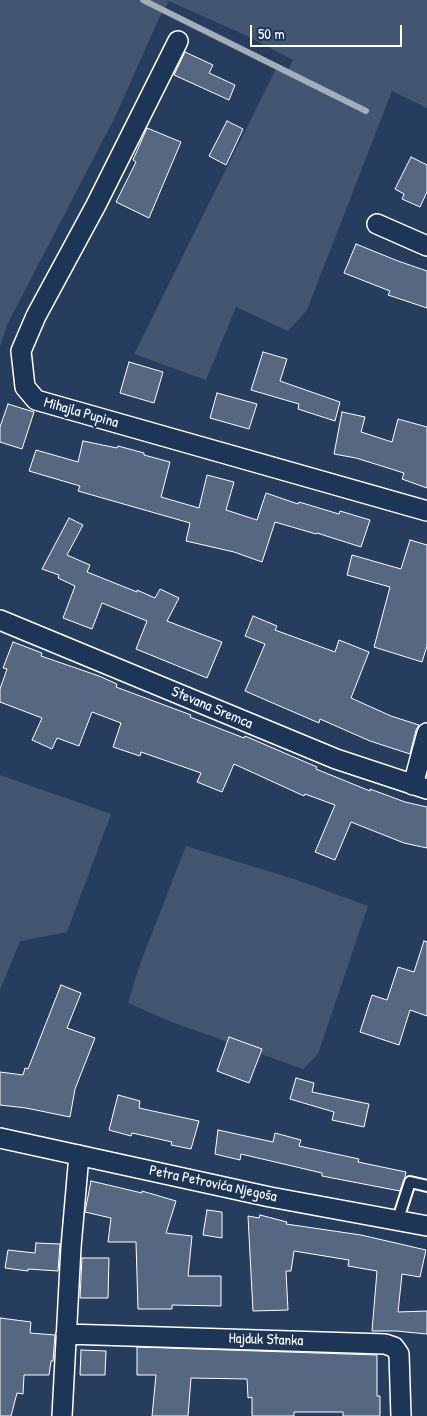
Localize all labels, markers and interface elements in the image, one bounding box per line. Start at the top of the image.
scale bar [252,15,404,47]
text: 50 m [258,23,285,44]
street label: Mihajla Pupina [42,394,120,432]
street label: Stevana Sremca [169,683,255,733]
street label: Petra Petrovića Njegoša [148,1162,278,1206]
street label: Hajduk Stanka [228,1330,304,1350]

